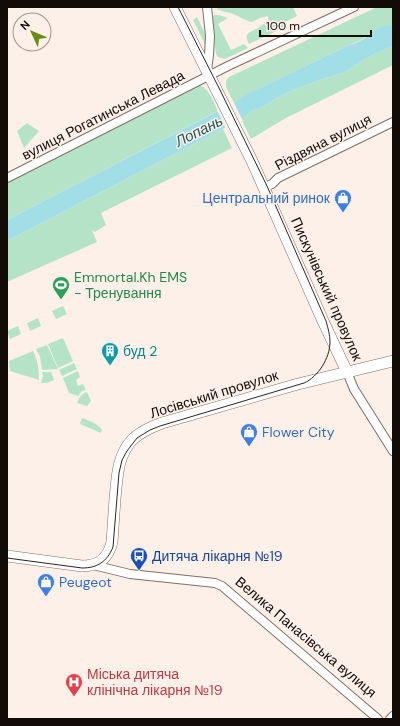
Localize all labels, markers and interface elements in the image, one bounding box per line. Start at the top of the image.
north arrow [12,12,52,52]
scale bar [260,12,371,38]
text: N [17,17,33,33]
text: 100 m [266,18,300,34]
street label: вулиця Рогатинська Левада [19,66,188,164]
water label: Лопань [171,110,227,152]
street label: Різдвяна вулиця [272,110,374,174]
shop icon: Центральний ринок [333,188,353,213]
place label: Центральний ринок [202,189,331,207]
street label: Пискунівський провулок [287,214,367,364]
place label: Emmortal.Kh EMS - Тренування [74,268,187,302]
sports icon: Emmortal.Kh EMS - Тренування [51,275,71,300]
building icon: буд 2 [100,341,120,366]
place label: буд 2 [123,342,157,360]
street label: Лосівський провулок [148,366,281,422]
shop icon: Flower City [239,422,259,447]
place label: Flower City [262,423,335,441]
bus stop icon: Дитяча лікарня №19 [129,546,149,571]
place label: Дитяча лікарня №19 [152,547,283,565]
shop icon: Peugeot [36,572,56,597]
place label: Peugeot [59,573,112,591]
street label: Велика Панасівська вулиця [232,573,380,701]
place label: Міська дитяча клінічна лікарня №19 [87,665,223,699]
hospital icon: Міська дитяча клінічна лікарня №19 [64,672,84,697]

